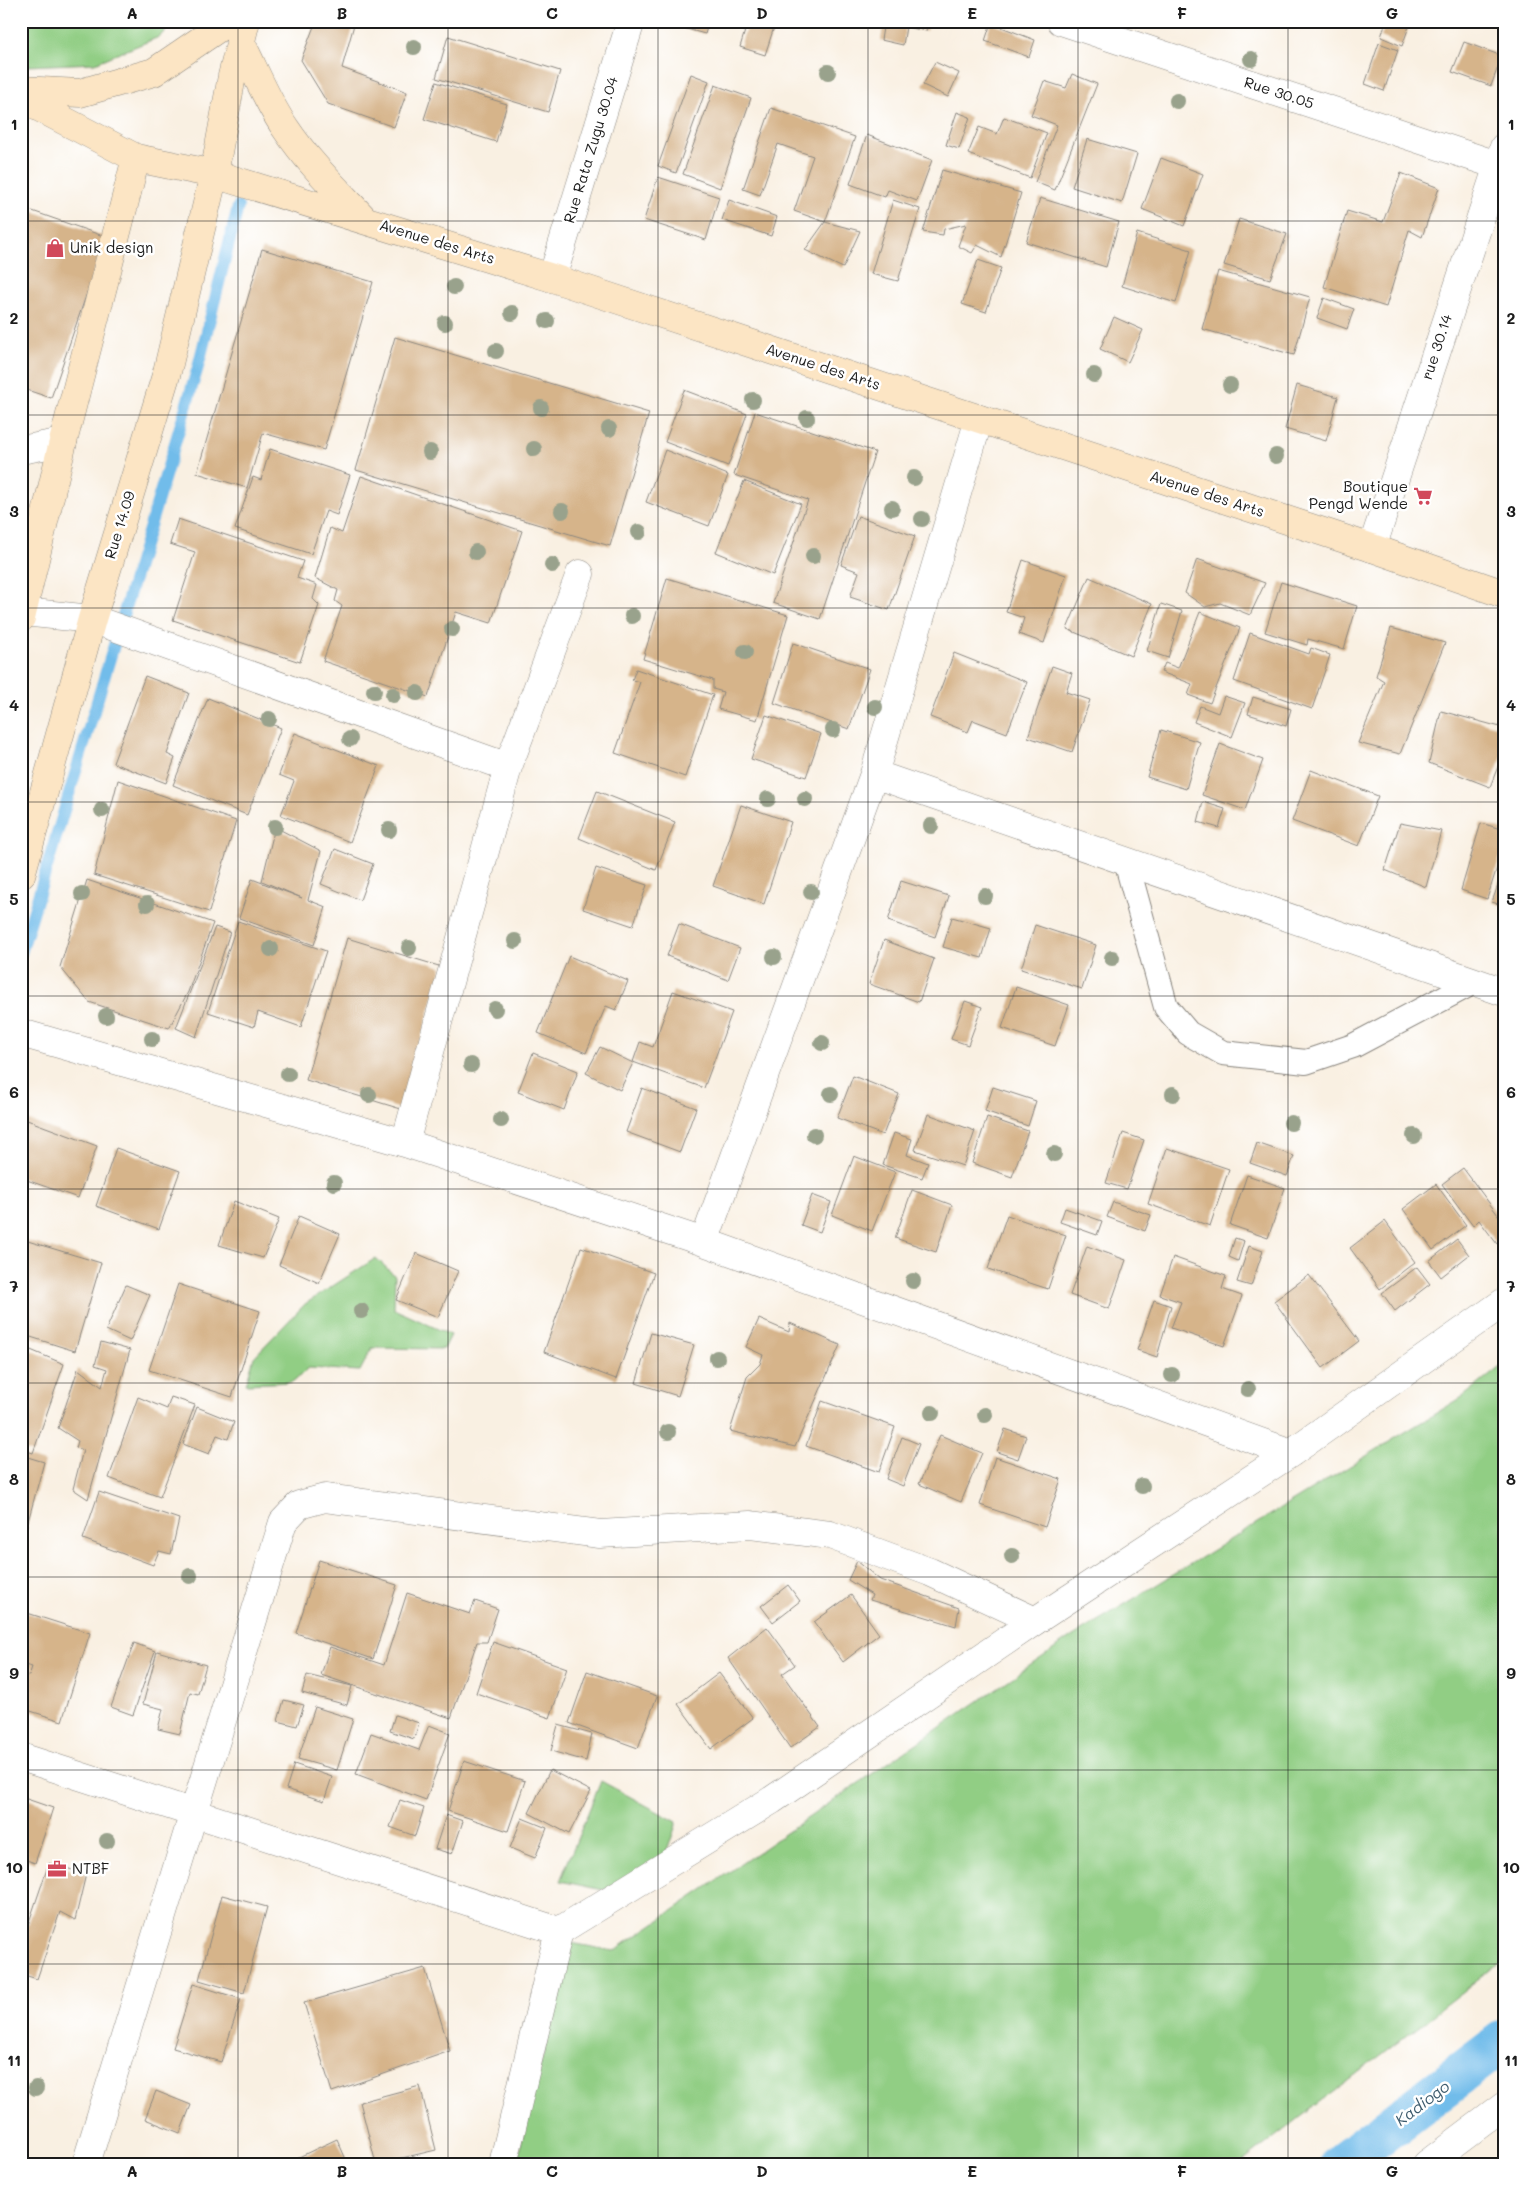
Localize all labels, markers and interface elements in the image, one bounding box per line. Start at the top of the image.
text: A [126,2,138,23]
text: B [337,2,347,23]
text: C [546,2,558,23]
text: D [756,2,768,23]
text: E [967,2,977,23]
text: F [1177,2,1187,23]
text: G [1386,2,1398,23]
street label: Rue 30.05 [1242,71,1317,113]
street label: Rue Rata Zugu 30.04 [558,74,622,225]
text: 1 [10,113,18,134]
text: 1 [1507,113,1515,134]
street label: Avenue des Arts [377,214,497,268]
shop icon: Unik design [44,237,66,259]
place label: Unik design [70,237,153,257]
text: 2 [10,307,19,328]
text: 2 [1507,307,1516,328]
street label: rue 30.14 [1416,311,1456,382]
street label: Avenue des Arts [763,338,883,394]
street label: Avenue des Arts [1147,465,1267,521]
place label: Boutique Pengd Wende [1309,476,1408,513]
supermarket icon: Boutique Pengd Wende [1412,485,1434,507]
street label: Rue 14.09 [99,488,139,561]
text: 3 [9,500,19,521]
text: 3 [1506,500,1516,521]
text: 4 [9,694,19,715]
text: 4 [1506,694,1516,715]
text: 5 [9,888,19,909]
text: 5 [1506,888,1516,909]
text: 6 [9,1081,19,1102]
text: 6 [1506,1081,1516,1102]
text: 7 [10,1275,19,1296]
text: 7 [1507,1275,1516,1296]
text: 8 [9,1468,19,1489]
text: 8 [1506,1468,1516,1489]
text: 9 [9,1662,19,1683]
text: 9 [1506,1662,1516,1683]
text: 10 [5,1856,23,1877]
text: 10 [1502,1856,1520,1877]
office icon: NTBF [46,1858,68,1880]
place label: NTBF [72,1858,109,1878]
text: 11 [7,2049,21,2070]
text: 11 [1504,2049,1518,2070]
water label: Kadiogo [1390,2075,1454,2130]
text: A [126,2160,138,2181]
text: B [337,2160,347,2181]
text: C [546,2160,558,2181]
text: D [756,2160,768,2181]
text: E [967,2160,977,2181]
text: F [1177,2160,1187,2181]
text: G [1386,2160,1398,2181]

